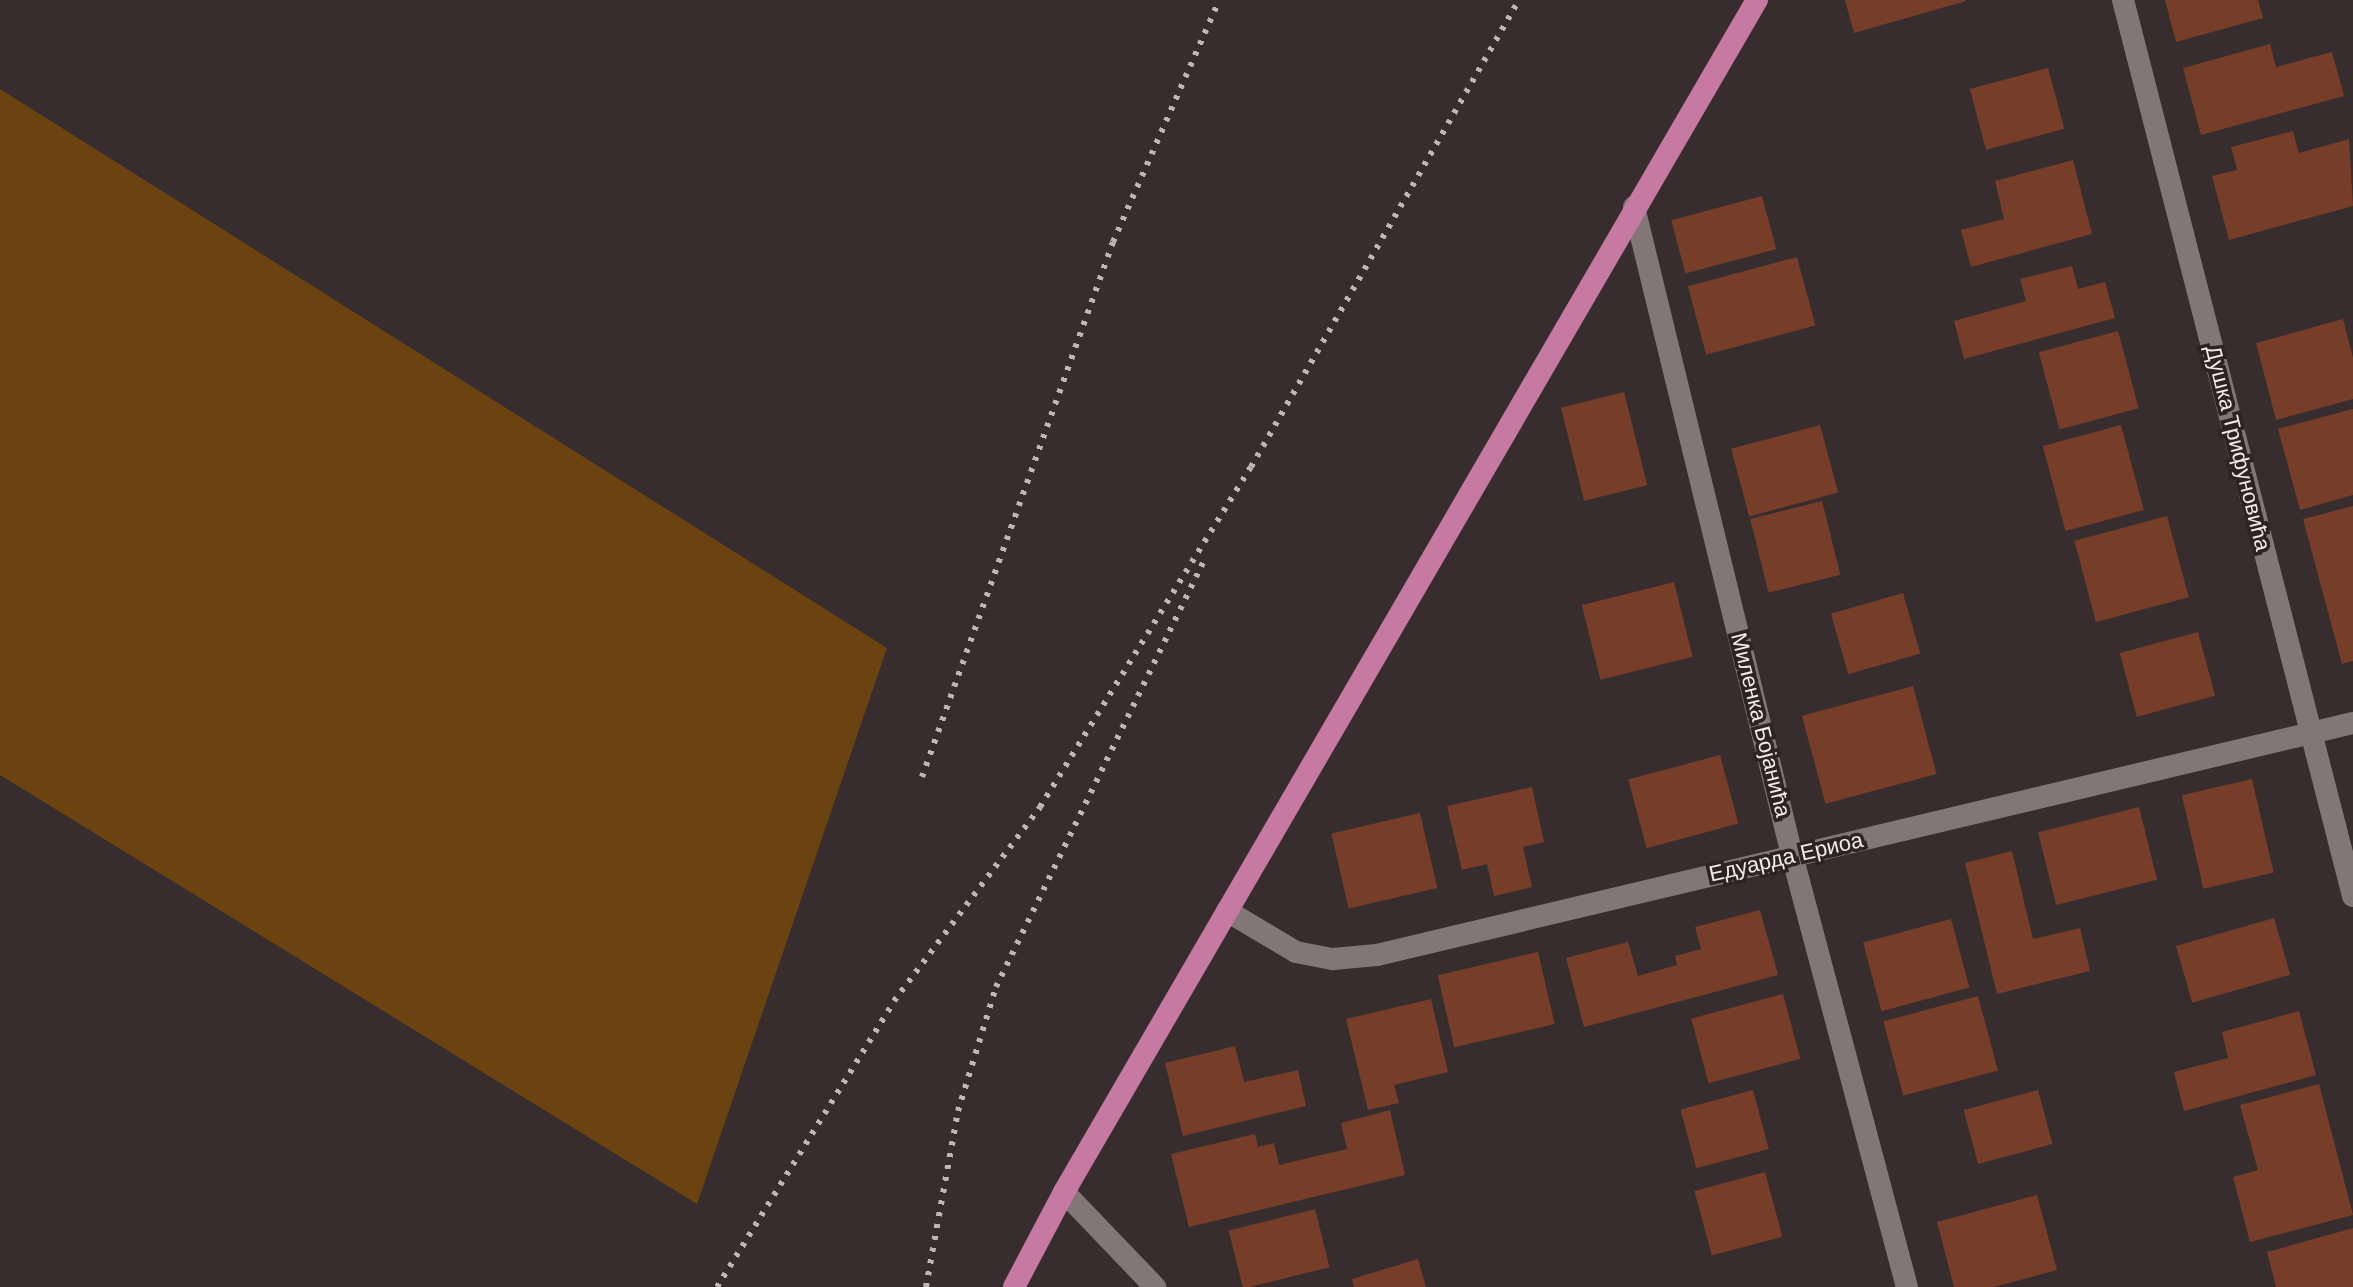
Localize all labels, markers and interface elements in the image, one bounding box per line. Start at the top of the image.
street label: Душка Трифуновића [2200,342,2276,554]
street label: Миленка Бојанића [1725,630,1797,820]
street label: Едуарда Ериоа [1707,826,1865,888]

